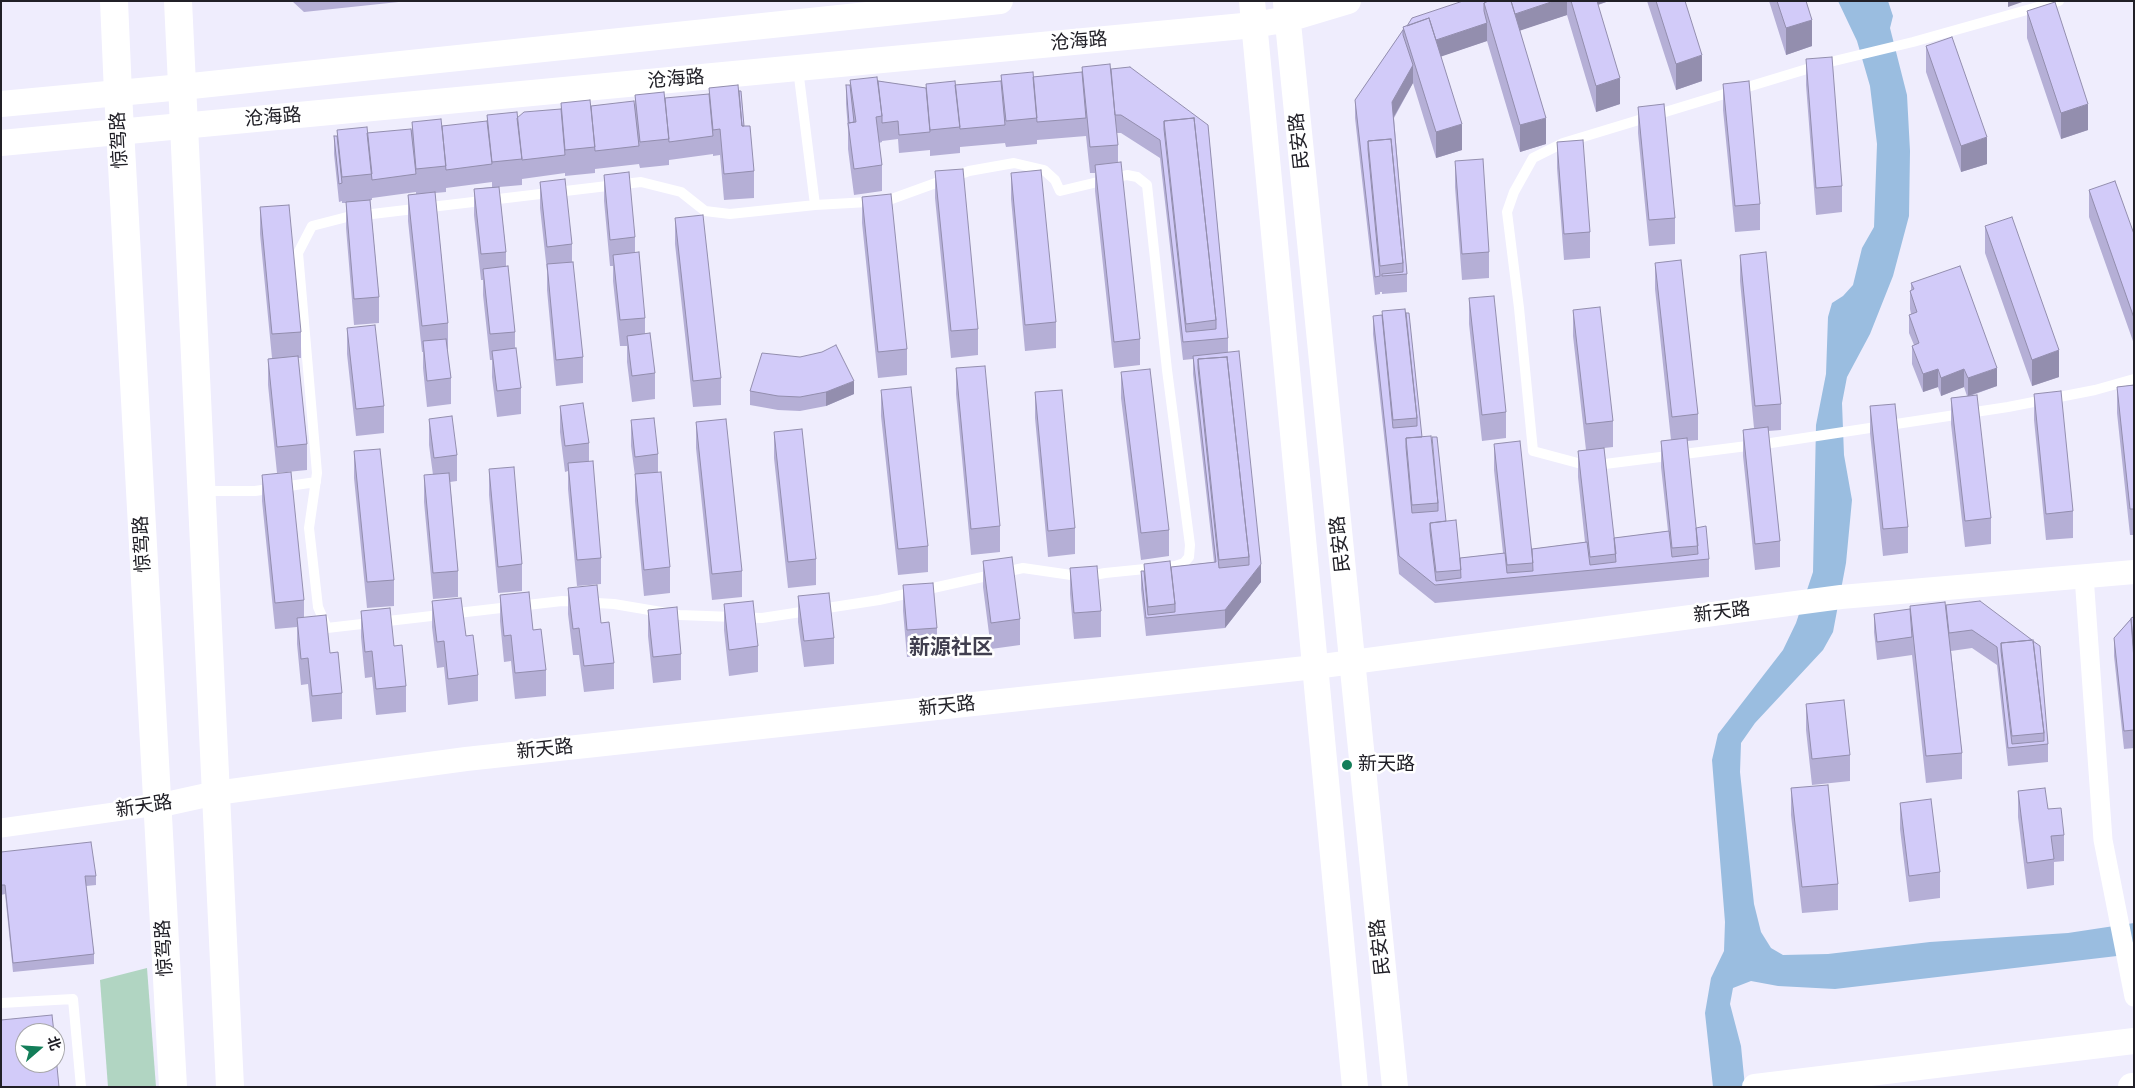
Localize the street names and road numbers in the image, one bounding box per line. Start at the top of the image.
street label: 沧海路 [1050,28,1108,56]
street label: 沧海路 [647,66,705,94]
street label: 沧海路 [244,104,302,132]
street label: 惊驾路 [107,111,133,169]
street label: 民安路 [1286,111,1314,171]
street label: 民安路 [1327,514,1355,574]
street label: 惊驾路 [130,515,156,573]
street label: 新天路 [1692,598,1752,628]
street label: 新天路 [917,693,977,721]
street label: 新天路 [515,736,575,764]
street label: 新天路 [114,791,174,823]
street label: 民安路 [1367,917,1395,977]
street label: 惊驾路 [152,919,178,977]

